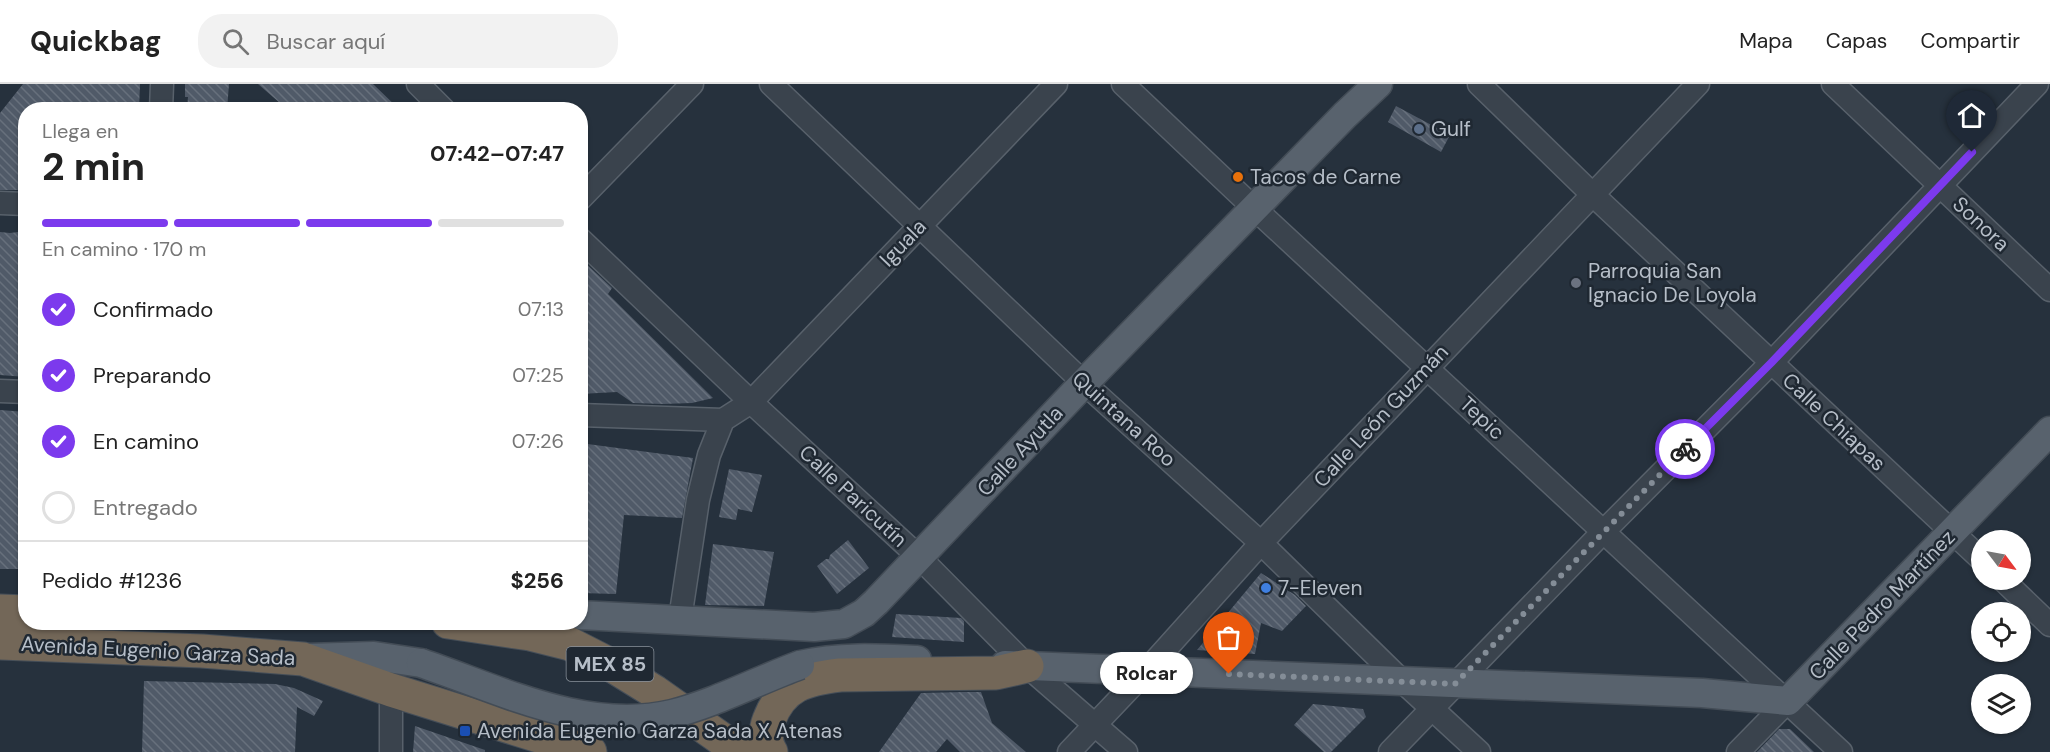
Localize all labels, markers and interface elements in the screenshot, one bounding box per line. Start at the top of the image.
search box [198,14,618,68]
text: Quickbag [30,23,162,60]
icon: search [219,25,252,58]
text: Buscar aquí [267,27,385,56]
text: Mapa [1739,27,1793,55]
text: Capas [1826,27,1887,55]
text: Compartir [1920,27,2020,55]
pin [1946,90,1997,152]
icon: home [1955,99,1988,132]
place label: Gulf [1431,115,1471,143]
text: Llega en [42,118,119,144]
marker: Gulf [1412,122,1426,136]
text: 07:42–07:47 [430,139,564,168]
text: 2 min [42,141,145,192]
place label: Tacos de Carne [1250,163,1401,191]
marker: Tacos de Carne [1231,170,1245,184]
street label: Sonora [1946,190,2016,258]
street label: Iguala [873,213,933,273]
text: En camino · 170 m [42,236,206,262]
place label: Parroquia San Ignacio De Loyola [1588,257,1757,309]
marker: Parroquia San Ignacio De Loyola [1569,276,1583,290]
icon: check [42,293,75,326]
text: Confirmado [93,295,213,324]
text: 07:13 [518,296,564,322]
street label: Calle León Guzmán [1307,339,1455,493]
icon: check [42,359,75,392]
text: Preparando [93,361,211,390]
text: 07:25 [512,362,564,388]
street label: Quintana Roo [1066,365,1182,473]
street label: Calle Chiapas [1776,367,1892,477]
street label: Tepic [1453,390,1511,446]
street label: Calle Ayutla [971,400,1069,502]
courier [1655,419,1715,479]
icon: check [42,425,75,458]
text: En camino [93,427,199,456]
text: 07:26 [512,428,564,454]
icon: bike [1669,433,1702,466]
street label: Calle Paricutín [793,439,913,553]
text: Entregado [93,493,198,522]
street label: Calle Pedro Martínez [1803,524,1961,686]
north arrow [1971,530,2031,590]
map controls [1971,530,2031,734]
text: Pedido #1236 [42,566,182,595]
text: $256 [510,566,564,595]
place label: 7-Eleven [1278,574,1362,602]
marker: 7-Eleven [1259,581,1273,595]
button: locate [1971,602,2031,662]
pin [1203,612,1254,674]
icon: bag [1212,621,1245,654]
street label: Avenida Eugenio Garza Sada [20,630,296,672]
road number: MEX 85 [566,647,654,681]
callout: Rolcar [1100,653,1193,695]
text: Rolcar [1116,660,1177,686]
button: layers [1971,674,2031,734]
place label: Avenida Eugenio Garza Sada X Atenas [477,717,843,745]
marker: Avenida Eugenio Garza Sada X Atenas [458,724,472,738]

